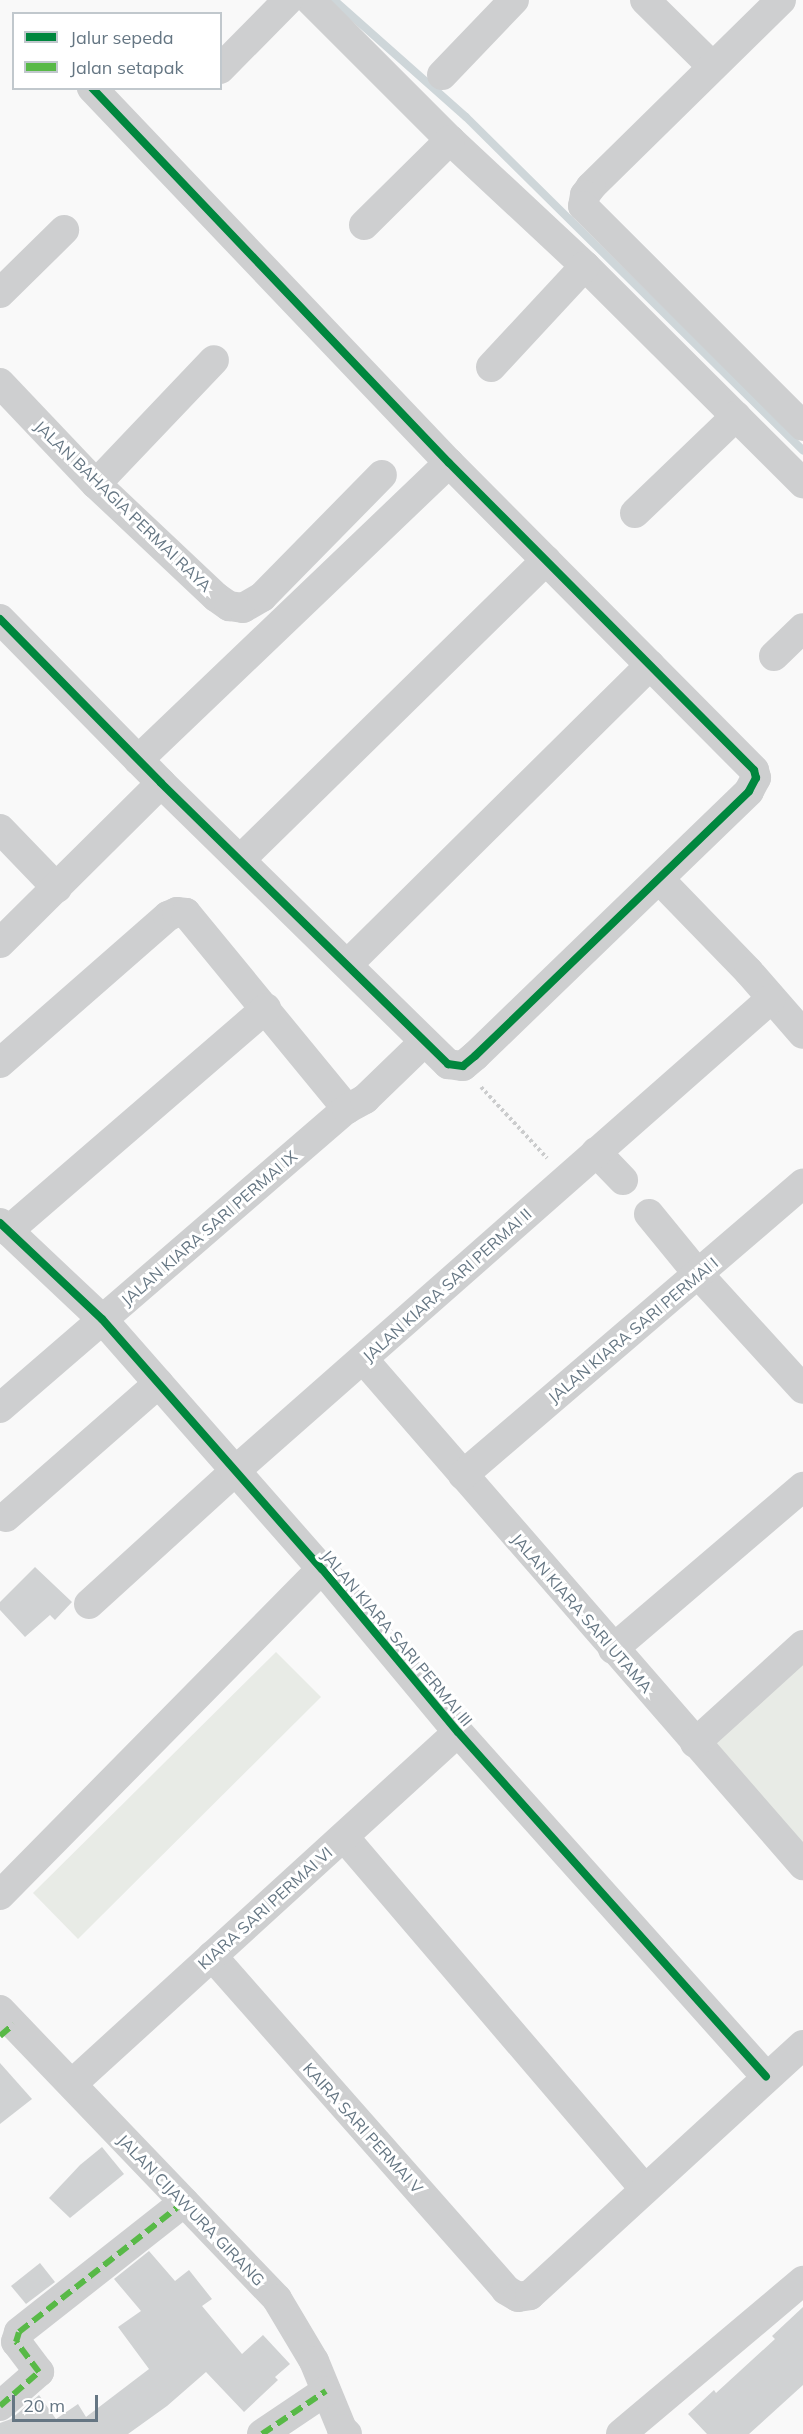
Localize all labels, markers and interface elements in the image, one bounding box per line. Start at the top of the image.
legend [12,12,222,90]
text: Jalur sepeda [70,26,174,49]
text: Jalan setapak [70,56,184,79]
street label: JALAN BAHAGIA PERMAI RAYA [31,416,215,596]
street label: JALAN KIARA SARI PERMAI IX [117,1146,301,1310]
street label: JALAN KIARA SARI PERMAI II [359,1204,535,1366]
street label: JALAN KIARA SARI PERMAI I [544,1253,722,1407]
street label: JALAN KIARA SARI UTAMA [508,1529,656,1697]
street label: JALAN KIARA SARI PERMAI III [318,1546,476,1730]
street label: KIARA SARI PERMAI VI [194,1843,336,1973]
street label: KAIRA SARI PERMAI V [299,2059,427,2197]
street label: JALAN CIJAWURA GIRANG [114,2130,268,2290]
scale bar [15,2383,100,2421]
text: 20 m [23,2394,65,2417]

